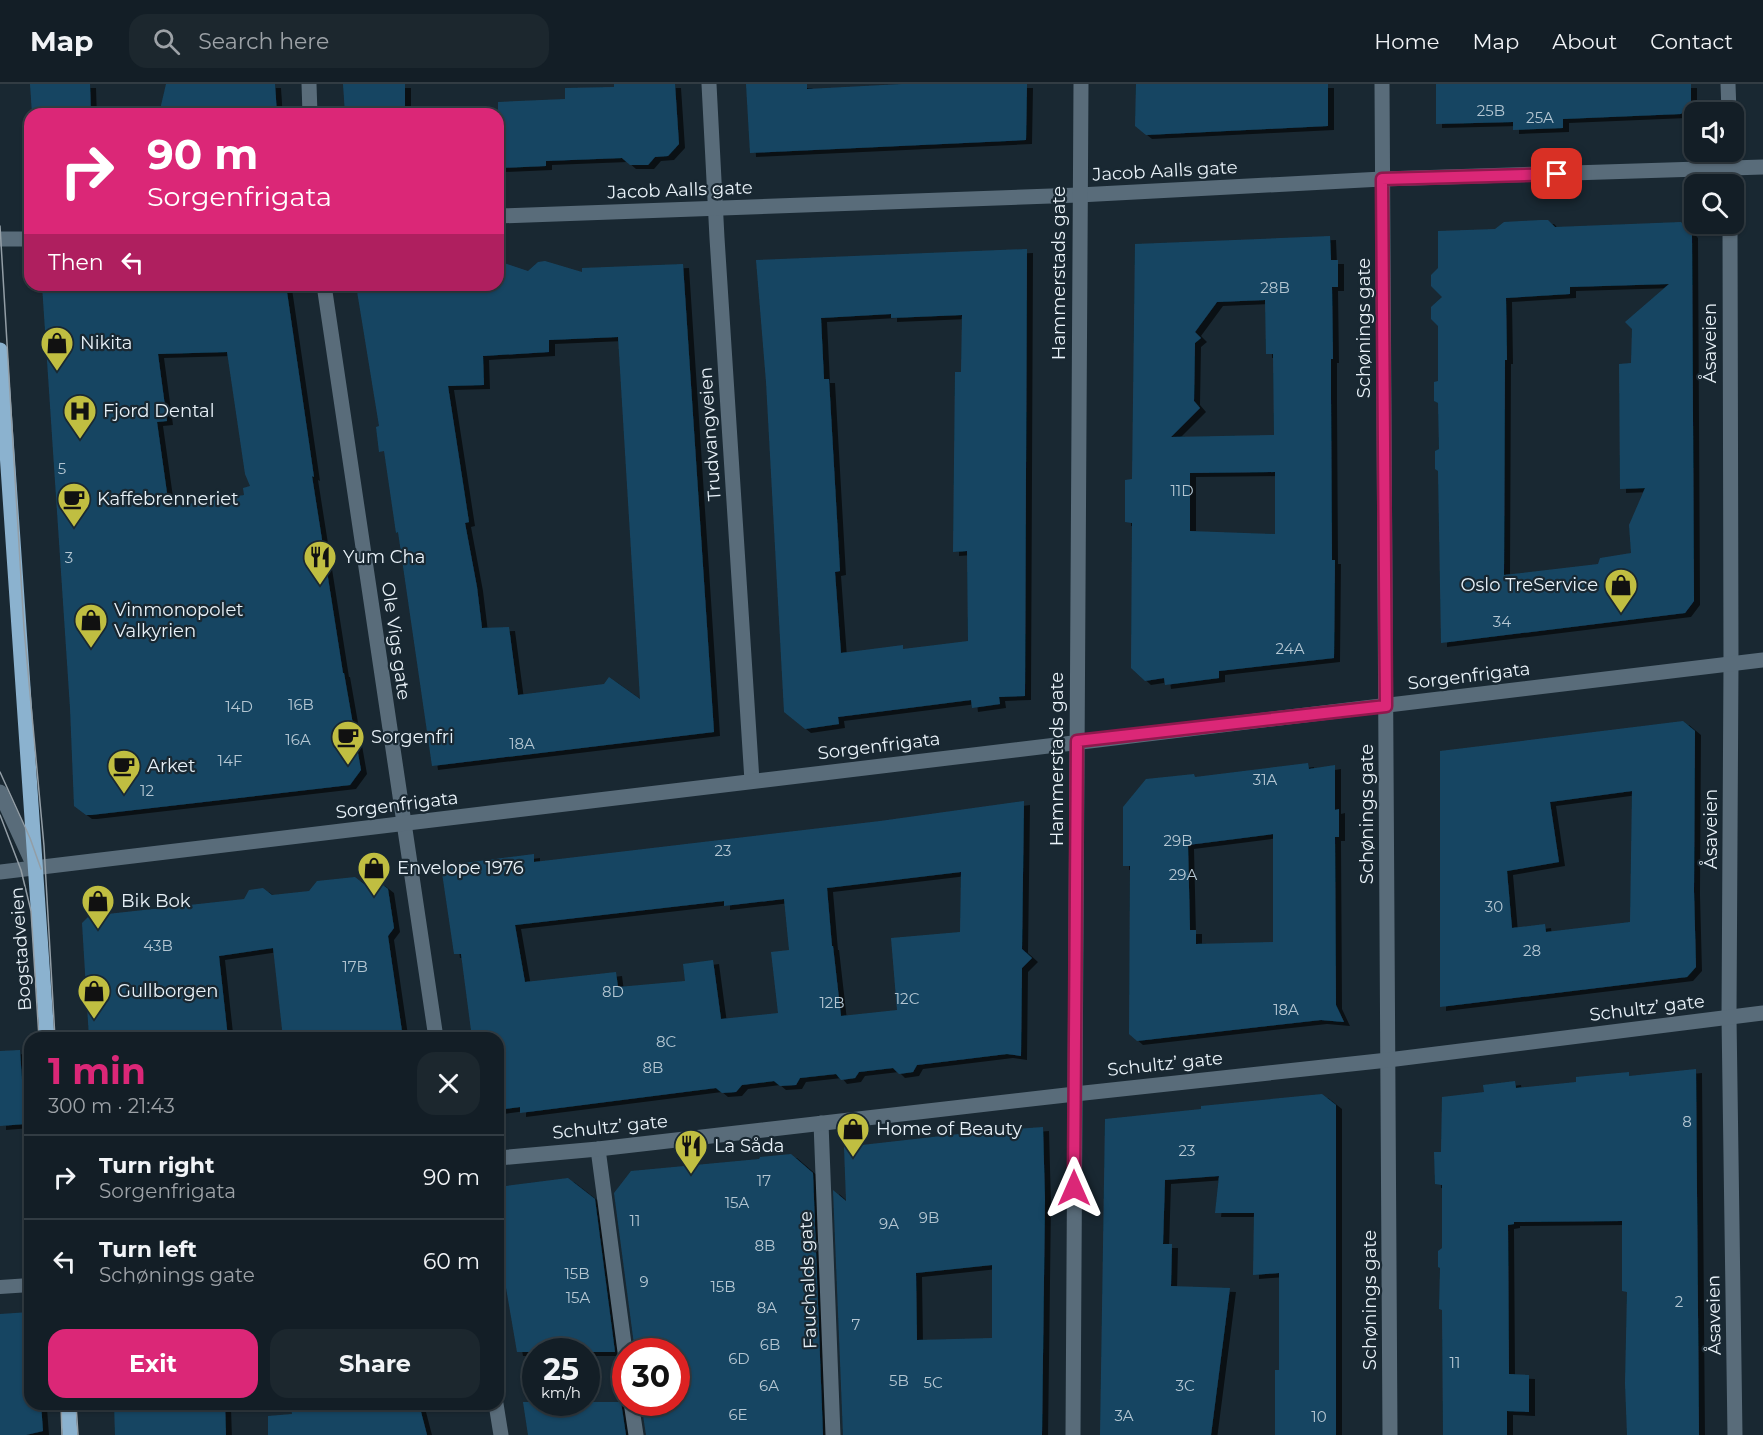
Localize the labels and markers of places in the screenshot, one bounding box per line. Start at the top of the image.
pin [1531,148,1582,199]
shop icon: Nikita [39,325,75,372]
place label: Nikita [80,332,133,354]
hospital icon: Fjord Dental [62,393,98,440]
place label: Fjord Dental [103,400,215,422]
cafe icon: Kaffebrenneriet [56,481,92,528]
place label: Kaffebrenneriet [97,488,239,510]
restaurant icon: Yum Cha [302,539,338,586]
place label: Yum Cha [343,546,425,568]
shop icon: Oslo TreService [1603,567,1639,614]
place label: Oslo TreService [1460,574,1598,596]
place label: Vinmonopolet Valkyrien [114,599,244,642]
shop icon: Vinmonopolet Valkyrien [73,602,109,649]
cafe icon: Sorgenfri [330,719,366,766]
place label: Sorgenfri [371,726,454,748]
cafe icon: Arket [106,748,142,795]
place label: Arket [147,755,196,777]
shop icon: Envelope 1976 [356,850,392,897]
place label: Envelope 1976 [397,857,524,879]
shop icon: Bik Bok [80,883,116,930]
place label: Bik Bok [121,890,191,912]
shop icon: Gullborgen [76,973,112,1020]
place label: Gullborgen [117,980,219,1002]
shop icon: Home of Beauty [835,1111,871,1158]
place label: Home of Beauty [876,1118,1022,1140]
restaurant icon: La Såda [673,1128,709,1175]
place label: La Såda [714,1135,784,1157]

